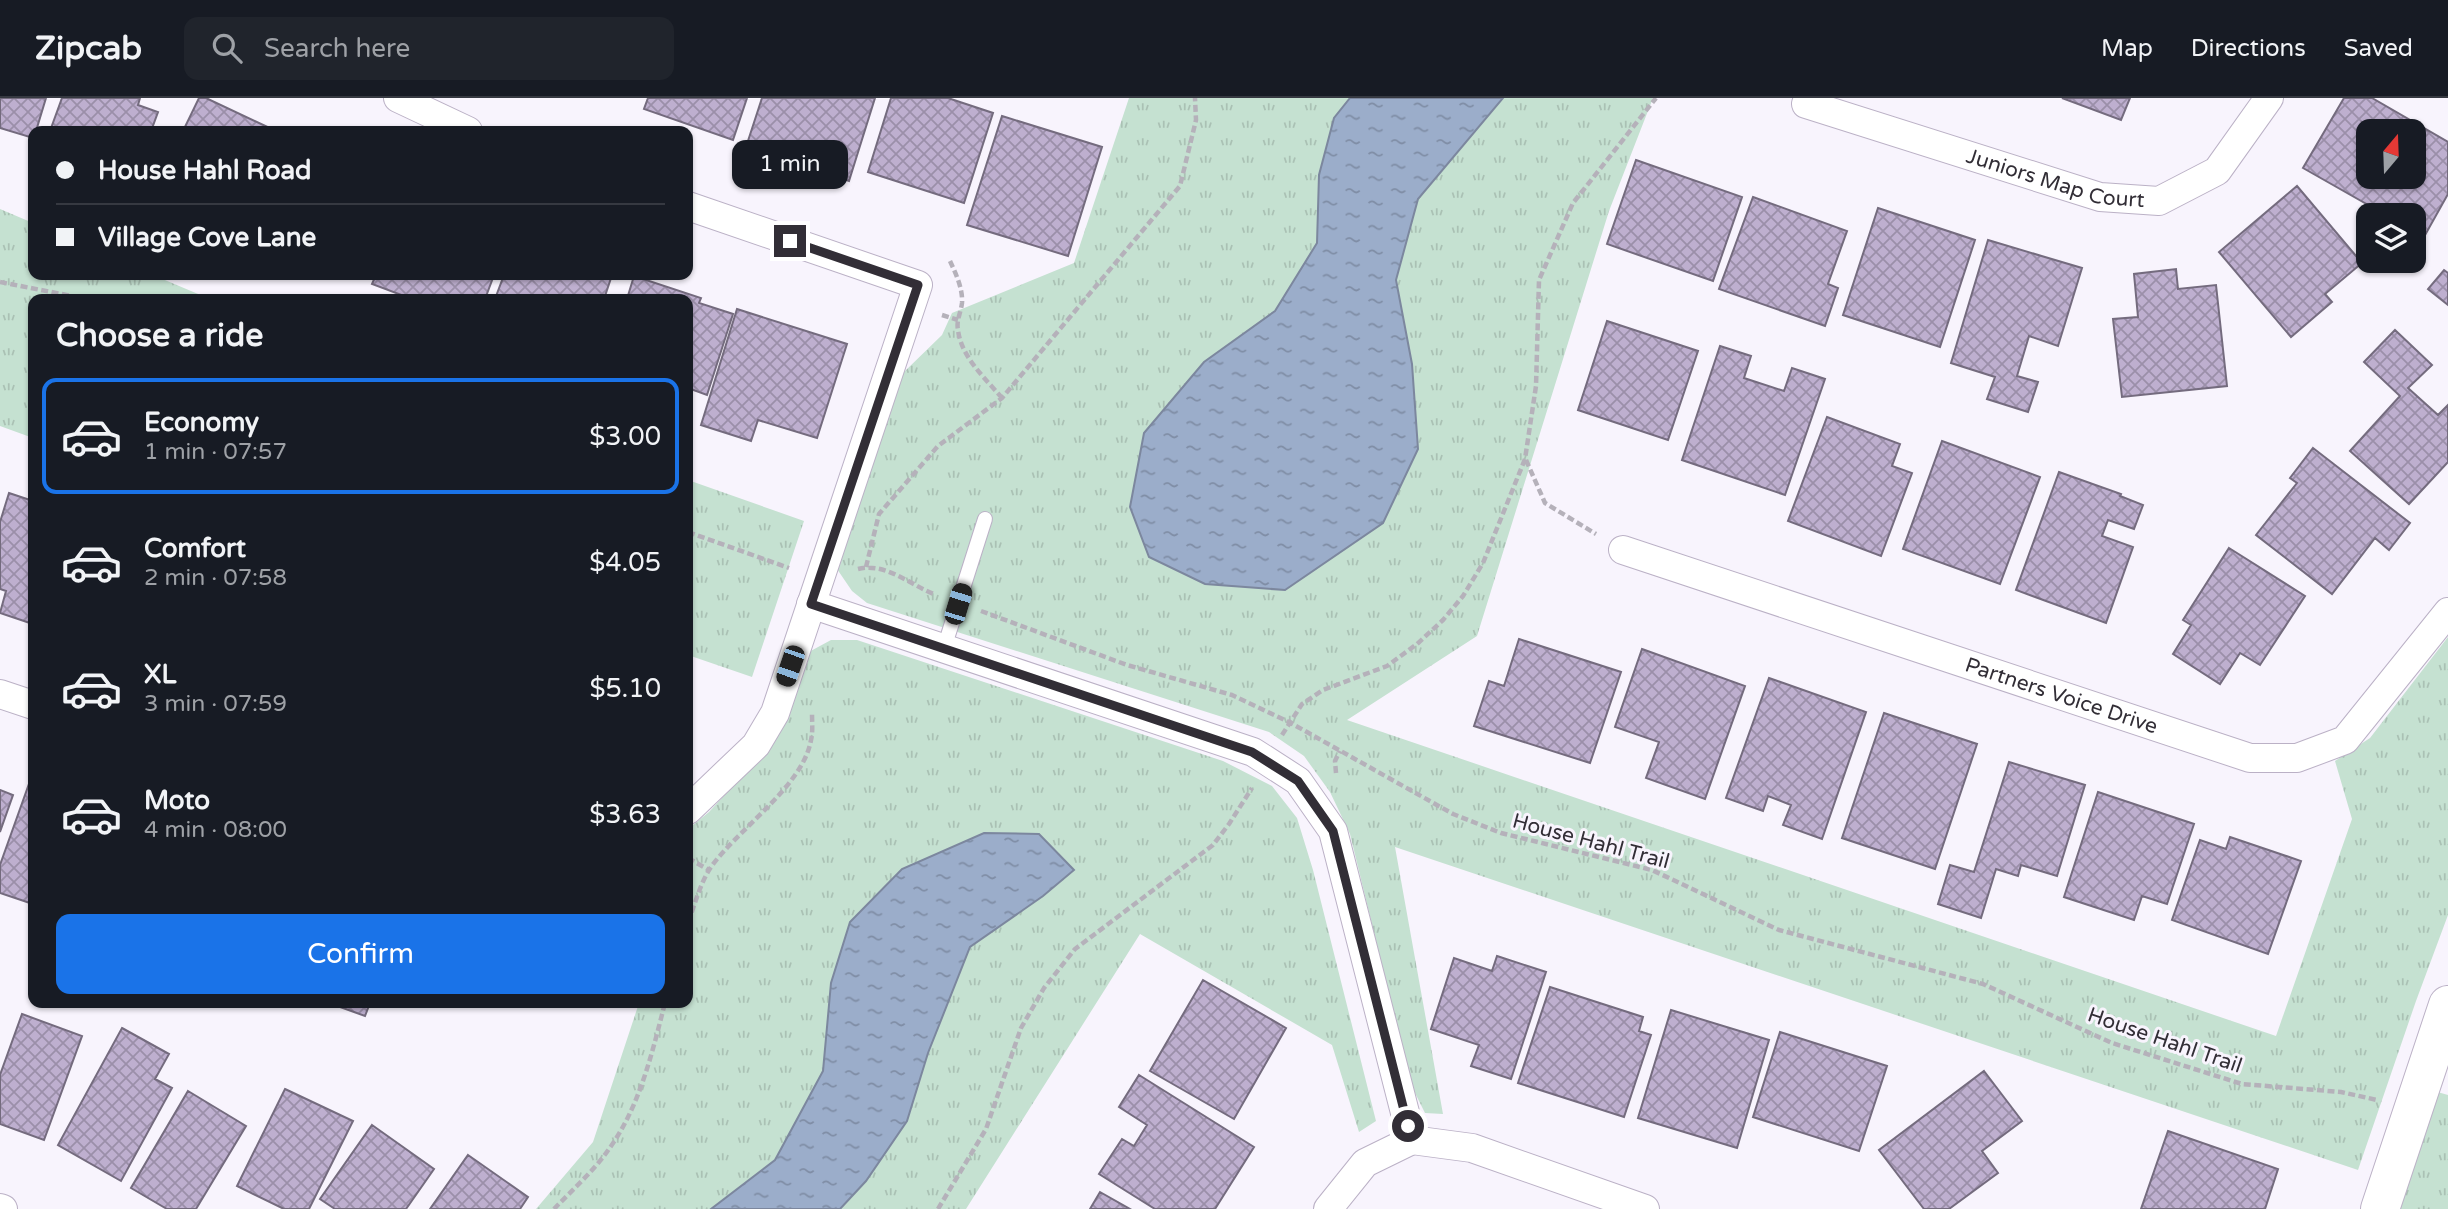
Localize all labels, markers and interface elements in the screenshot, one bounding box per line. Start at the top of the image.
search box [184,17,674,80]
text: Zipcab [35,29,142,68]
icon: search [208,29,246,67]
text: Search here [264,33,410,64]
text: Map [2101,34,2153,63]
text: Directions [2191,34,2306,63]
text: Saved [2344,34,2413,63]
north arrow [2356,119,2426,189]
map controls [2356,119,2426,273]
callout: 1 min [732,139,848,188]
street label: Juniors Map Court [1963,144,2145,213]
text: 1 min [759,150,821,178]
text: House Hahl Road [98,155,312,186]
button: layers [2356,203,2426,273]
text: Village Cove Lane [98,222,316,253]
route end [774,225,806,257]
text: Choose a ride [56,317,263,355]
icon: car [60,405,123,468]
text: Economy [144,407,259,438]
text: $3.00 [589,421,661,452]
text: 1 min · 07:57 [144,438,287,466]
icon: car [60,531,123,594]
text: Comfort [144,533,246,564]
text: $4.05 [589,547,661,578]
text: 2 min · 07:58 [144,564,287,592]
car [942,581,975,627]
car [774,643,807,689]
street label: Partners Voice Drive [1962,652,2161,740]
icon: car [60,657,123,720]
text: XL [144,659,176,690]
text: $5.10 [589,673,661,704]
text: 3 min · 07:59 [144,690,287,718]
icon: car [60,783,123,846]
text: Moto [144,785,210,816]
text: $3.63 [589,799,661,830]
street label: House Hahl Trail [1510,809,1672,874]
text: 4 min · 08:00 [144,816,287,844]
button: Confirm [56,914,665,994]
street label: House Hahl Trail [2084,1002,2245,1079]
route start [1392,1110,1424,1142]

